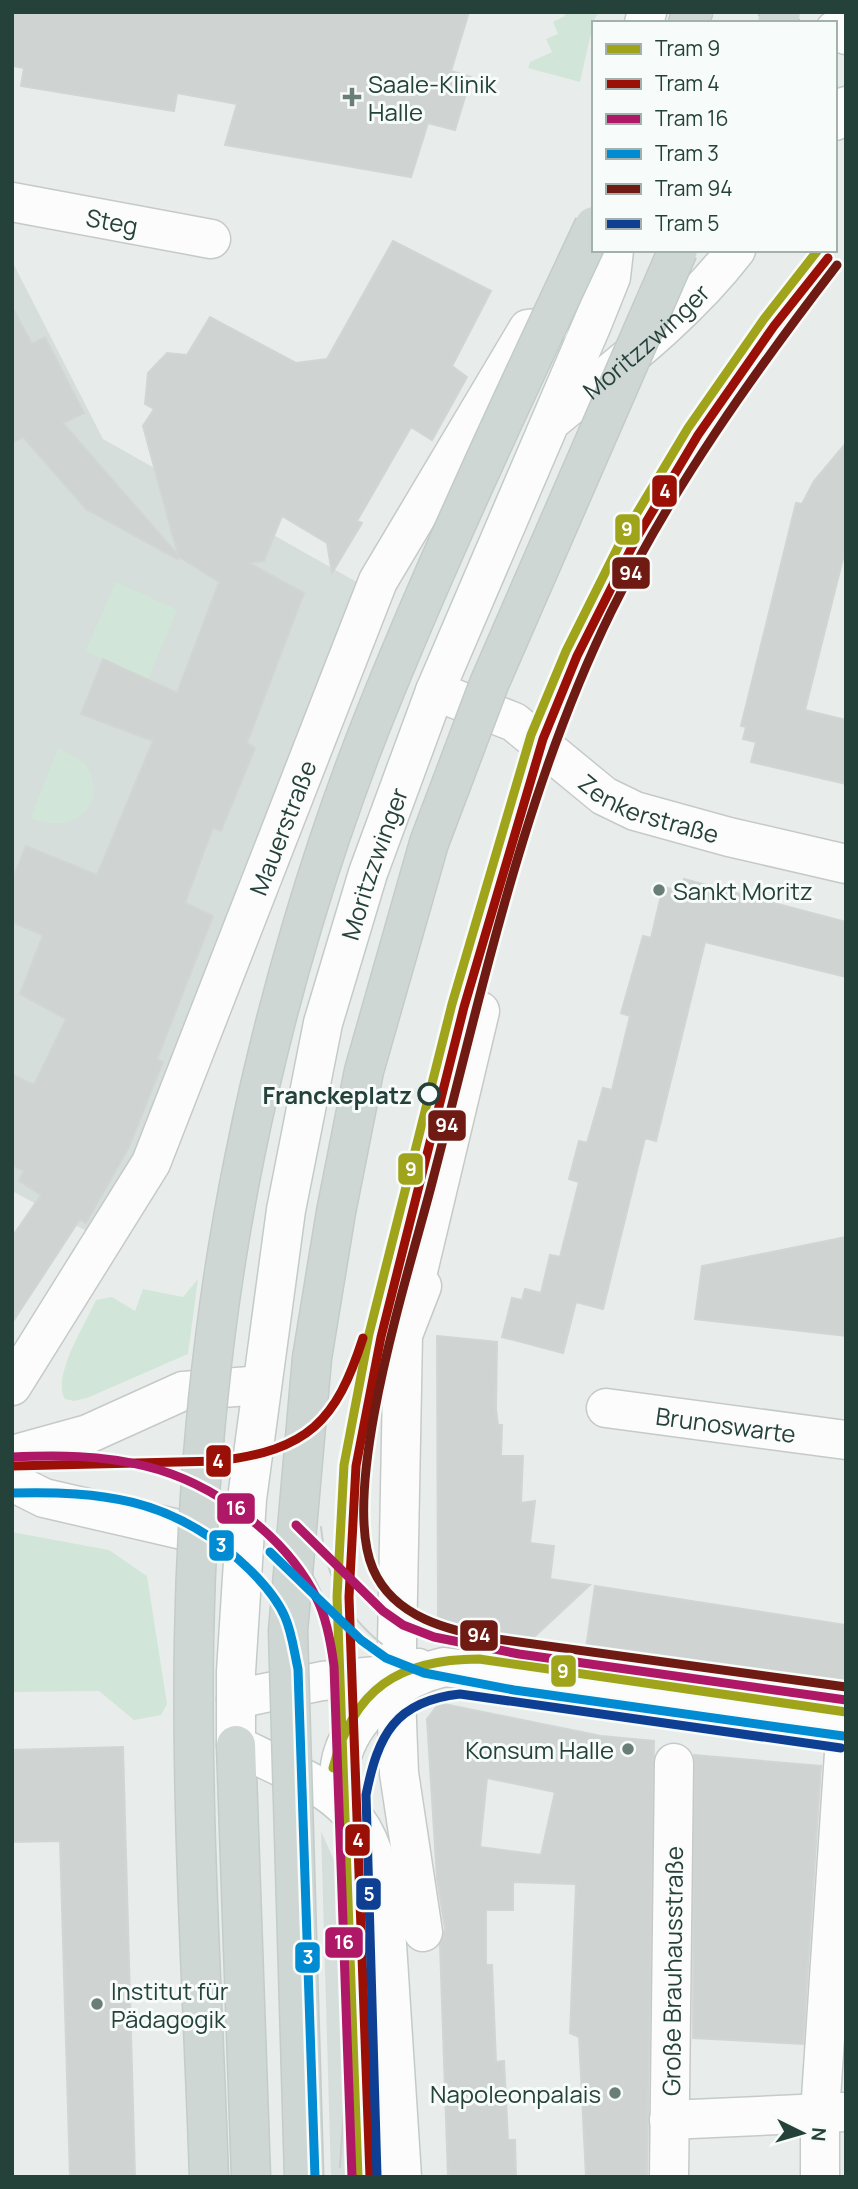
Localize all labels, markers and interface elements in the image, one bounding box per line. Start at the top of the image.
legend [592,21,837,252]
text: Tram 9 [655,34,720,62]
place label: Saale-Klinik Halle [368,67,497,128]
text: Tram 4 [655,69,720,97]
marker: Saale-Klinik Halle [342,87,362,107]
text: Tram 16 [655,104,729,132]
text: Tram 3 [655,139,719,167]
text: Tram 94 [655,174,733,202]
street label: Steg [84,200,141,242]
text: Tram 5 [655,209,719,237]
street label: Moritzzwinger [575,276,716,406]
line badge: 4 [651,474,678,508]
text: 4 [659,478,671,504]
line badge: 9 [614,513,641,546]
text: 9 [621,516,633,542]
line badge: 94 [611,556,651,590]
text: 94 [619,560,643,586]
street label: Mauerstraße [241,755,323,900]
street label: Zenkerstraße [572,766,723,850]
street label: Moritzzwinger [332,782,415,944]
place label: Sankt Moritz [673,874,813,907]
marker: Sankt Moritz [651,882,667,898]
place label: Franckeplatz [262,1078,412,1111]
marker: Franckeplatz [418,1083,440,1105]
line badge: 94 [427,1109,467,1142]
text: 94 [435,1112,459,1138]
line badge: 9 [397,1152,424,1186]
text: 9 [405,1156,417,1182]
street label: Brunoswarte [654,1398,798,1450]
line badge: 4 [205,1444,232,1478]
text: 4 [212,1448,224,1474]
line badge: 16 [216,1492,256,1525]
text: 16 [226,1495,246,1521]
line badge: 3 [208,1529,235,1562]
text: 3 [215,1532,227,1558]
line badge: 94 [459,1619,499,1652]
text: 94 [467,1622,491,1648]
line badge: 9 [550,1654,577,1688]
text: 9 [557,1658,569,1684]
place label: Konsum Halle [465,1733,614,1766]
marker: Konsum Halle [620,1741,636,1757]
line badge: 4 [344,1823,371,1857]
text: 4 [352,1827,364,1853]
street label: Große Brauhausstraße [653,1846,689,2096]
line badge: 5 [355,1877,382,1911]
text: 5 [363,1881,375,1907]
line badge: 16 [324,1926,364,1959]
text: 16 [334,1929,354,1955]
line badge: 3 [294,1941,321,1974]
text: 3 [302,1944,314,1970]
place label: Institut für Pädagogik [111,1974,229,2035]
marker: Institut für Pädagogik [89,1996,105,2012]
place label: Napoleonpalais [430,2077,601,2110]
marker: Napoleonpalais [607,2085,623,2101]
north arrow [767,2098,837,2168]
text: N [805,2127,832,2142]

